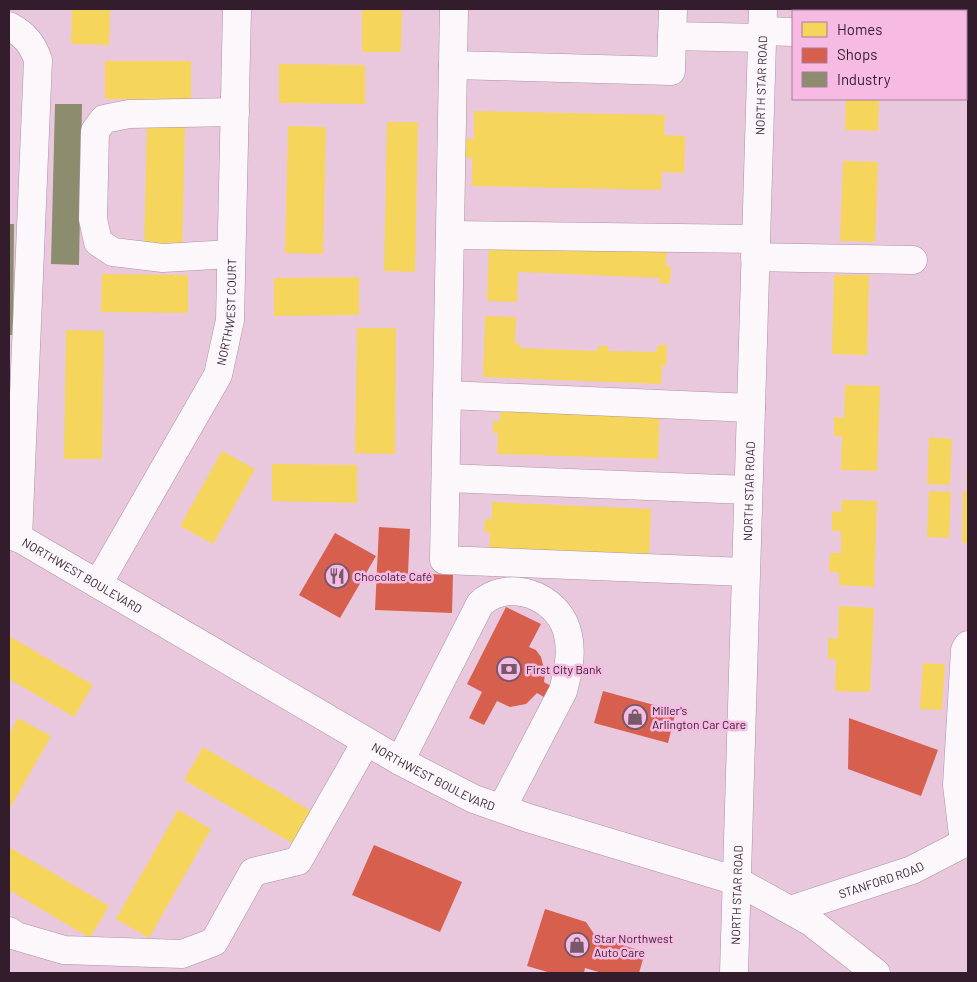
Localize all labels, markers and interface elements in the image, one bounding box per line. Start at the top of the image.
legend [792,10,967,100]
text: Homes [837,20,882,38]
street label: NORTH STAR ROAD [752,35,769,135]
text: Shops [837,45,877,63]
text: Industry [837,70,891,88]
street label: NORTHWEST COURT [213,258,238,367]
street label: NORTH STAR ROAD [740,441,757,541]
street label: NORTHWEST BOULEVARD [20,534,145,615]
restaurant icon: Chocolate Café [324,563,350,589]
place label: Chocolate Café [354,569,432,583]
bank icon: First City Bank [496,656,522,682]
place label: First City Bank [526,662,601,676]
place label: Miller's Arlington Car Care [652,703,746,731]
shop icon: Miller's Arlington Car Care [622,704,648,730]
street label: NORTHWEST BOULEVARD [369,739,497,813]
street label: NORTH STAR ROAD [728,845,745,945]
street label: STANFORD ROAD [837,858,926,901]
place label: Star Northwest Auto Care [594,931,673,959]
shop icon: Star Northwest Auto Care [564,932,590,958]

